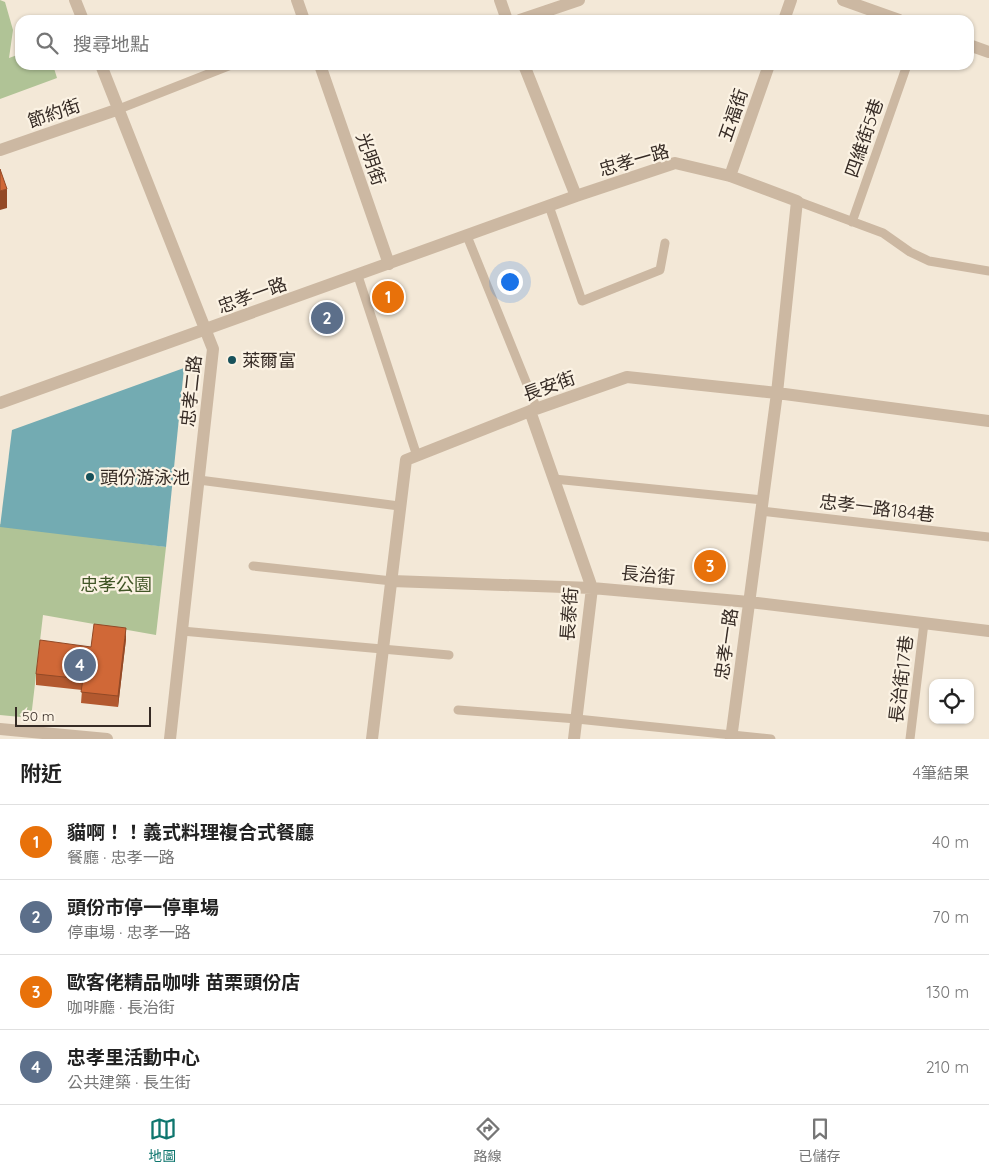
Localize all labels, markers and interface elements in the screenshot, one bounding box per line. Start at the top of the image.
search box [15,15,974,70]
icon: search [33,29,61,57]
text: 搜尋地點 [73,32,149,56]
street label: 五福街 [713,86,753,144]
street label: 節約街 [25,93,83,133]
street label: 四維街5巷 [840,96,888,180]
street label: 光明街 [351,130,391,188]
street label: 忠孝一路 [596,139,672,181]
your location [497,269,523,295]
street label: 忠孝一路 [214,272,290,318]
pin: 1 [372,278,404,316]
pin: 2 [311,299,343,337]
place label: 萊爾富 [242,349,296,372]
street label: 忠孝二路 [176,354,206,428]
marker: 萊爾富 [226,354,238,366]
street label: 長安街 [520,366,578,406]
place label: 頭份游泳池 [100,466,190,489]
marker: 頭份游泳池 [84,471,96,483]
street label: 忠孝一路184巷 [818,490,936,526]
pin: 3 [694,547,726,585]
street label: 長治街 [620,561,676,589]
park label: 忠孝公園 [80,573,152,596]
street label: 長泰街 [556,586,582,642]
street label: 忠孝一路 [710,607,742,681]
street label: 長治街17巷 [884,634,918,724]
pin: 4 [64,646,96,684]
map controls [929,679,974,724]
button: locate [929,679,974,724]
scale bar [15,704,151,727]
text: 50 m [22,707,55,725]
text: 附近 [20,760,62,786]
text: 4筆結果 [913,763,969,783]
text: 貓啊！！義式料理複合式餐廳 [67,820,314,844]
text: 1 [33,832,39,852]
text: 40 m [932,832,969,852]
text: 餐廳 · 忠孝一路 [67,847,175,867]
text: 頭份市停一停車場 [67,895,219,919]
text: 2 [31,907,41,927]
text: 70 m [932,907,969,927]
text: 停車場 · 忠孝一路 [67,922,191,942]
text: 歐客佬精品咖啡 苗栗頭份店 [67,970,300,994]
text: 3 [32,982,40,1002]
text: 130 m [926,982,969,1002]
text: 咖啡廳 · 長治街 [67,997,175,1017]
text: 忠孝里活動中心 [67,1045,200,1069]
text: 4 [31,1057,41,1077]
text: 210 m [926,1057,969,1077]
text: 公共建築 · 長生街 [67,1072,191,1092]
tab: 地圖 [149,1115,177,1165]
tab: 路線 [474,1115,502,1165]
tab: 已儲存 [799,1115,841,1165]

